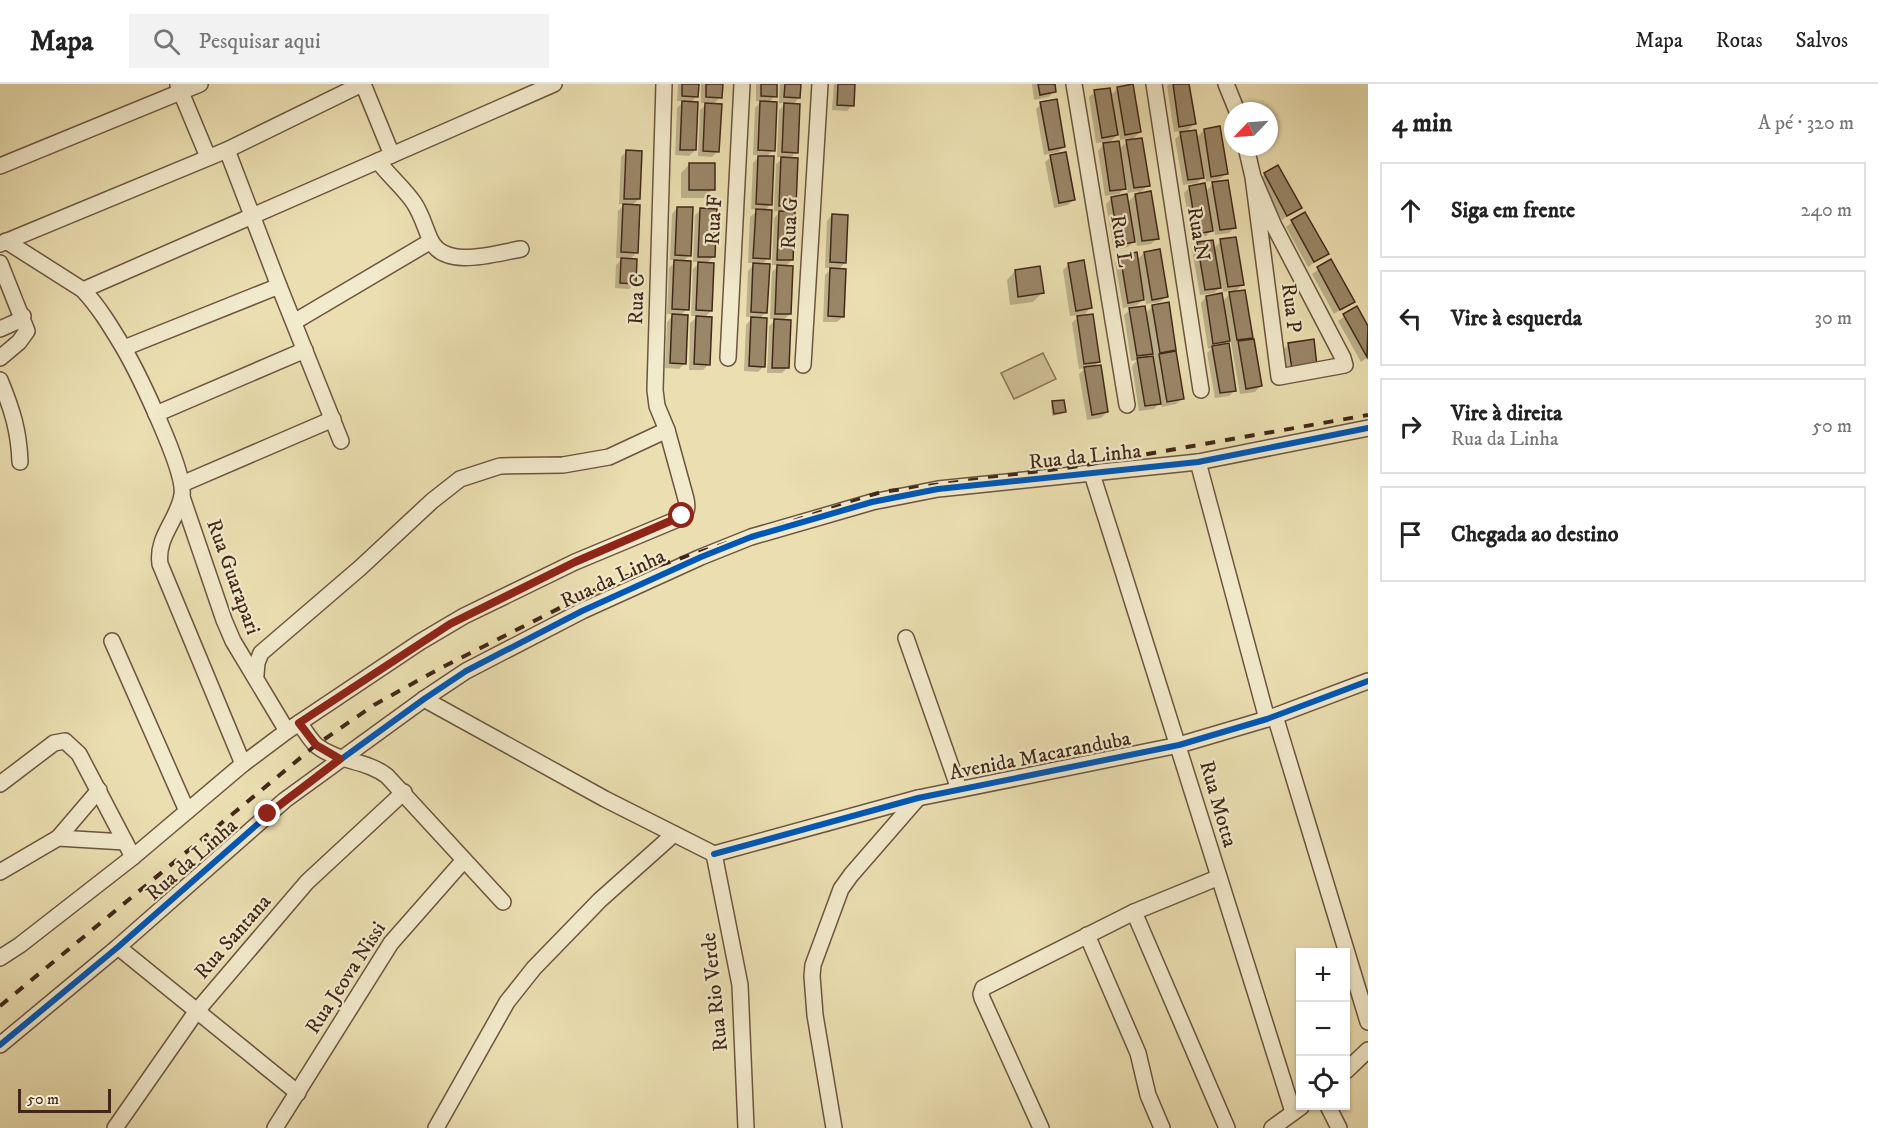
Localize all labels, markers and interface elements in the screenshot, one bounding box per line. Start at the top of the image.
search box [129,14,549,68]
text: Mapa [30,24,93,59]
icon: search [150,25,183,58]
text: Pesquisar aqui [198,28,321,55]
text: Mapa [1635,28,1683,54]
text: Rotas [1716,28,1763,54]
text: Salvos [1796,28,1848,54]
north arrow [1224,102,1278,156]
text: 4 min [1392,107,1452,140]
text: A pé · 320 m [1758,111,1854,136]
street label: Rua F [700,194,728,246]
icon: ahead [1394,194,1427,227]
street label: Rua G [776,196,804,250]
text: Siga em frente [1451,197,1575,224]
text: 240 m [1801,198,1852,223]
street label: Rua N [1181,205,1215,263]
street label: Rua L [1104,213,1138,269]
street label: Rua C [623,273,651,325]
street label: Rua P [1275,282,1307,334]
icon: left [1394,302,1427,335]
text: Vire à esquerda [1451,305,1582,332]
text: 30 m [1814,306,1852,331]
text: Vire à direita [1451,400,1562,427]
icon: right [1394,410,1427,443]
text: 50 m [1812,414,1852,439]
text: Rua da Linha [1451,427,1559,452]
street label: Rua da Linha [1028,438,1143,476]
route start [668,502,694,528]
street label: Rua Guarapari [200,516,266,638]
icon: arrive [1394,518,1427,551]
text: Chegada ao destino [1451,521,1618,548]
street label: Rua da Linha [556,543,670,615]
street label: Avenida Macaranduba [947,726,1133,786]
street label: Rua Motta [1193,758,1243,850]
route end [254,800,280,826]
street label: Rua da Linha [141,813,243,907]
street label: Rua Santana [189,889,277,985]
street label: Rua Jeova Nissi [300,917,392,1039]
street label: Rua Rio Verde [696,931,734,1053]
map controls [1296,948,1350,1110]
button: + [1296,948,1350,1002]
button: − [1296,1002,1350,1056]
button: locate [1296,1056,1350,1110]
scale bar [18,1086,111,1114]
text: 50 m [27,1089,59,1109]

